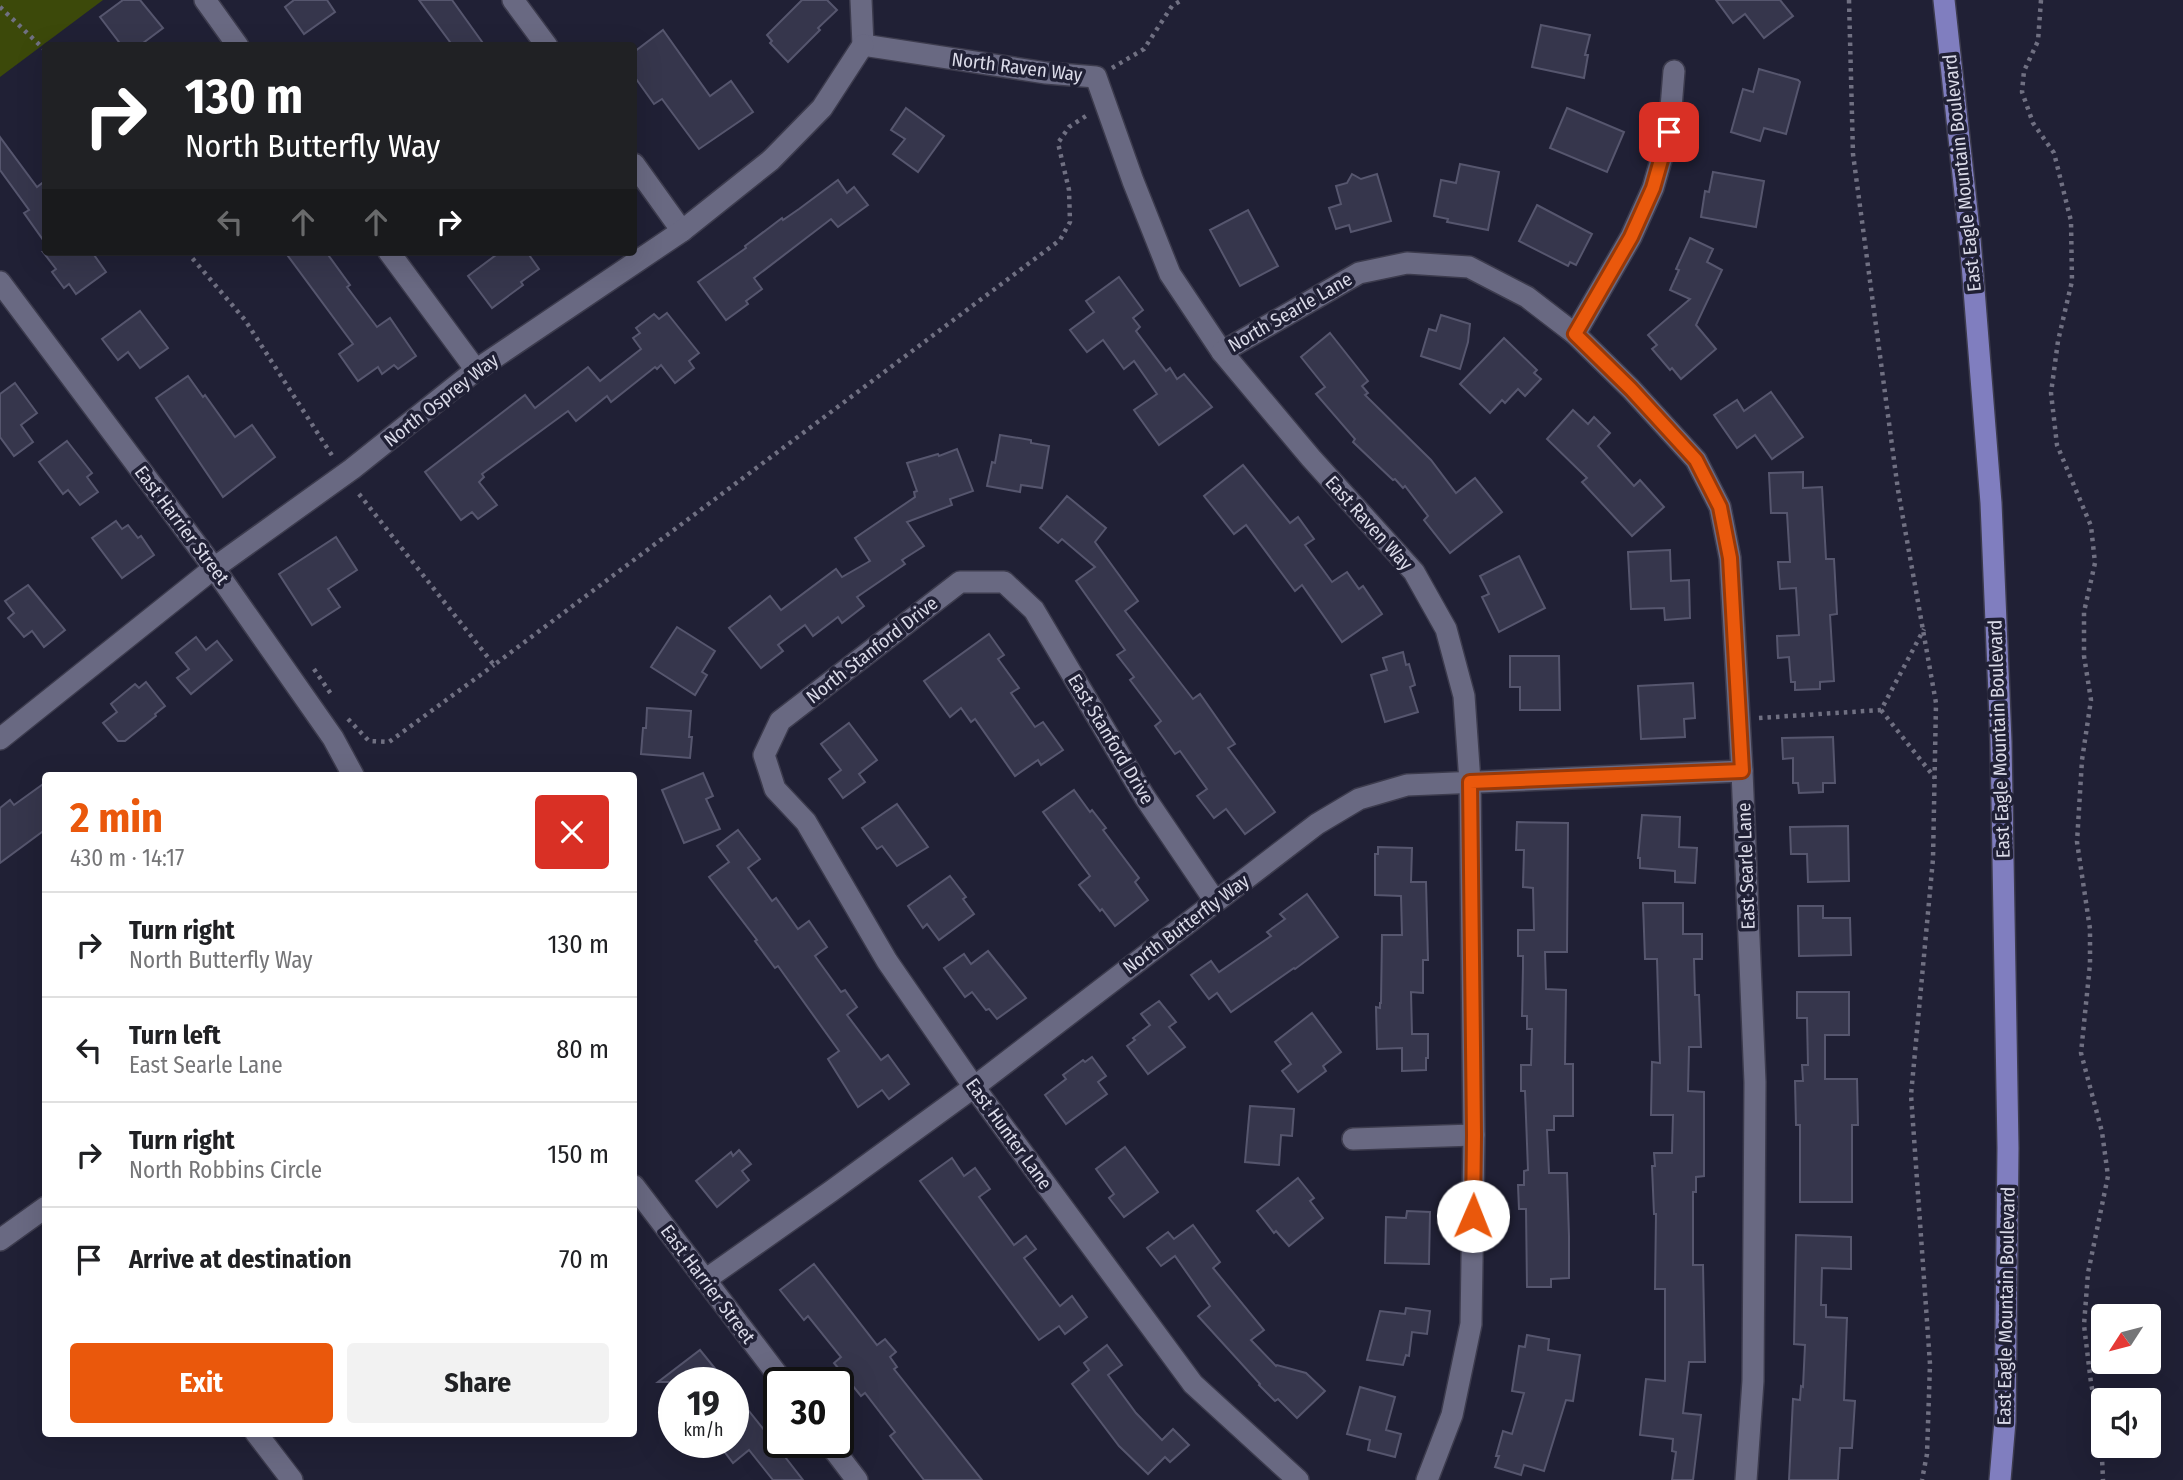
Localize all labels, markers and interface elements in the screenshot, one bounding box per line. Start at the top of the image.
street label: North Raven Way [950,48,1084,86]
street label: East Eagle Mountain Boulevard [1938,53,1986,293]
text: 130 m [185,67,303,126]
icon: right [70,70,161,161]
pin [1639,102,1699,162]
icon: arrive [1650,113,1688,151]
text: North Butterfly Way [185,127,440,165]
icon: left [211,203,249,241]
icon: ahead [284,203,322,241]
icon: ahead [357,203,395,241]
icon: right [430,203,468,241]
street label: North Searle Lane [1224,267,1356,357]
street label: North Osprey Way [379,348,503,452]
street label: East Harrier Street [130,461,235,590]
street label: East Raven Way [1321,471,1418,575]
street label: North Stanford Drive [802,592,942,708]
street label: East Eagle Mountain Boulevard [1983,619,2015,859]
street label: East Stanford Drive [1063,670,1159,808]
text: 2 min [70,793,163,843]
button: close [535,795,609,869]
street label: East Searle Lane [1732,802,1760,930]
text: 430 m · 14:17 [70,844,184,872]
street label: North Butterfly Way [1119,869,1254,979]
text: Turn right [129,915,235,946]
icon: right [70,926,108,964]
text: 130 m [547,929,609,960]
text: North Butterfly Way [129,946,313,974]
text: Turn left [129,1020,221,1051]
icon: left [70,1031,108,1069]
text: 80 m [556,1034,609,1065]
text: East Searle Lane [129,1051,283,1079]
street label: East Hunter Lane [961,1074,1057,1194]
text: Turn right [129,1125,235,1156]
icon: right [70,1136,108,1174]
text: 150 m [547,1139,609,1170]
text: North Robbins Circle [129,1156,322,1184]
position arrow [1436,1179,1510,1253]
street label: East Eagle Mountain Boulevard [1992,1187,2020,1425]
street label: East Harrier Street [656,1220,761,1349]
icon: arrive [70,1241,108,1279]
text: Arrive at destination [129,1244,352,1275]
text: 70 m [559,1244,609,1275]
north arrow [2091,1304,2161,1374]
map controls [2091,1304,2161,1458]
button: Exit [70,1343,333,1423]
button: Share [347,1343,609,1423]
speed limit sign: 30 [763,1367,854,1458]
text: 19 [687,1382,720,1424]
button: sound [2091,1388,2161,1458]
text: km/h [683,1419,724,1441]

